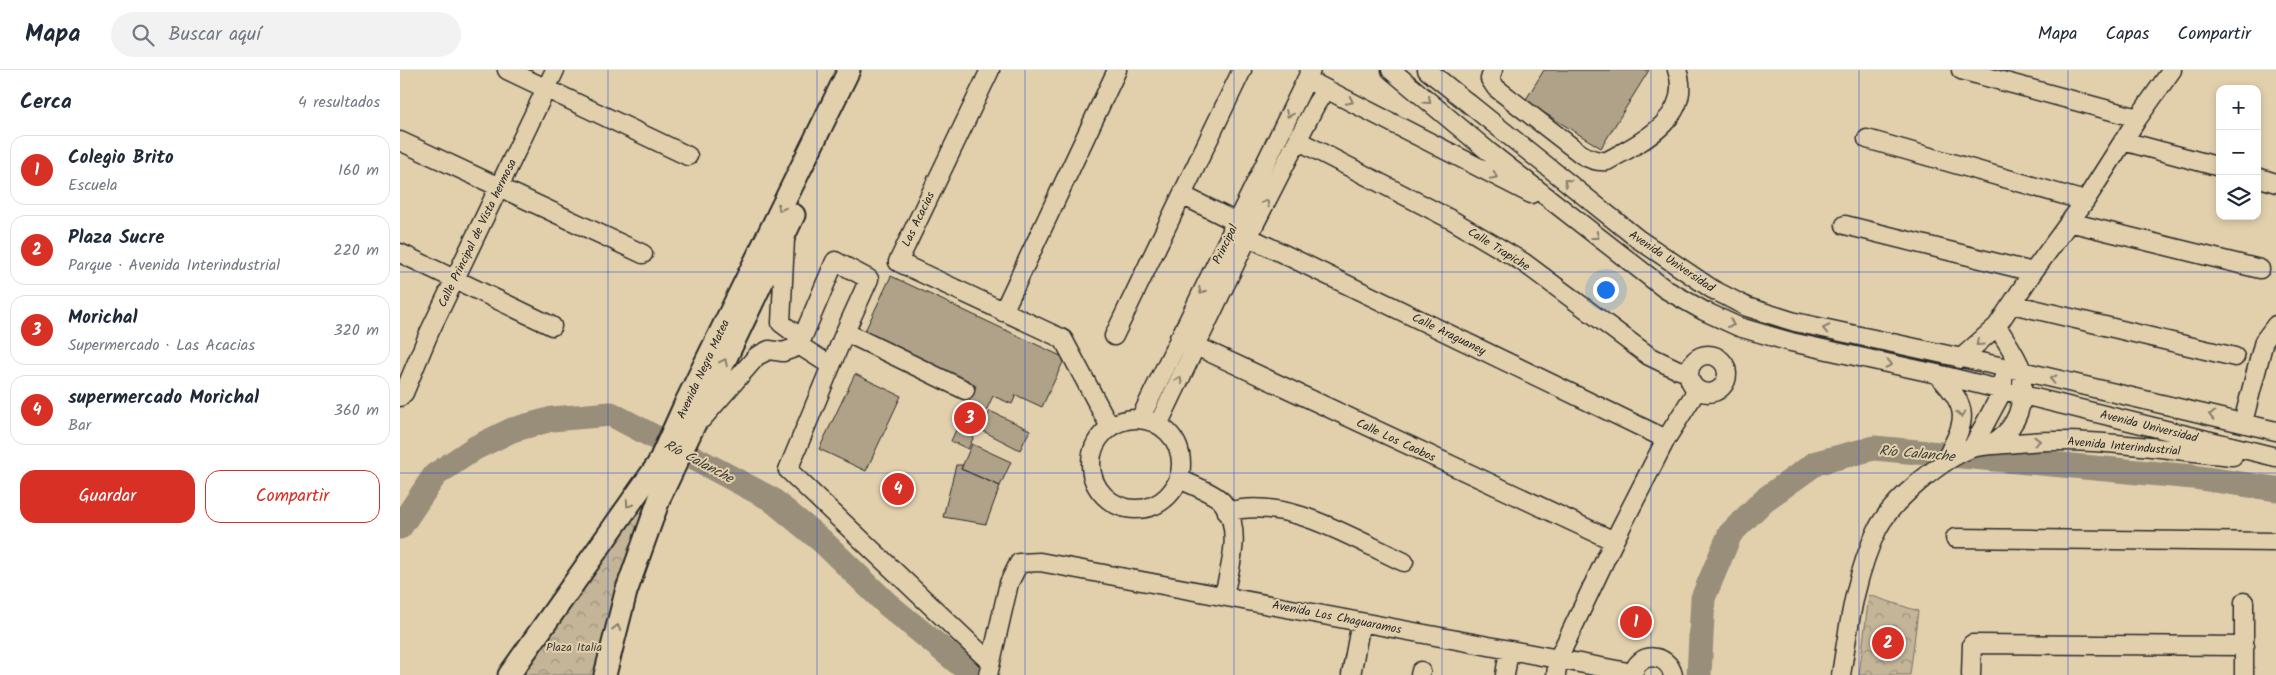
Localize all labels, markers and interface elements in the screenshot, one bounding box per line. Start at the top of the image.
search box [111,12,461,57]
text: Mapa [25,15,81,54]
text: Buscar aquí [169,20,261,50]
text: Mapa [2038,20,2078,49]
text: Capas [2106,20,2150,49]
text: Compartir [2178,20,2251,49]
icon: search [129,21,157,49]
map controls [2216,85,2261,220]
button: + [2216,85,2261,130]
text: Cerca [20,86,72,119]
text: 4 resultados [298,90,380,115]
one-way arrow [1345,95,1354,105]
one-way arrow [1422,96,1431,104]
one-way arrow [1285,109,1295,118]
button: − [2216,130,2261,175]
text: Colegio Brito [68,143,174,173]
street label: Calle Principal de Vista hermosa [433,155,522,311]
text: 1 [35,158,39,183]
text: 160 m [338,158,379,183]
one-way arrow [1489,170,1498,180]
text: Escuela [68,173,118,198]
button: layers [2216,175,2261,220]
one-way arrow [1564,179,1573,187]
street label: Las Acacias [897,188,940,250]
one-way arrow [1260,199,1270,208]
one-way arrow [777,203,787,212]
street label: Principal [1208,221,1243,267]
text: Plaza Sucre [68,223,164,253]
street label: Calle Trapiche [1464,223,1534,277]
street label: Avenida Universidad [1625,226,1719,298]
one-way arrow [1590,230,1599,238]
text: 2 [32,238,42,263]
text: 220 m [333,238,379,263]
text: Parque · Avenida Interindustrial [68,253,280,278]
your location [1593,277,1619,303]
one-way arrow [1198,286,1208,295]
text: Morichal [68,303,138,333]
street label: Calle Araguaney [1409,308,1489,361]
street label: Avenida Negra Matea [672,316,735,422]
one-way arrow [1726,317,1735,328]
text: 3 [33,318,41,343]
text: 320 m [333,318,379,343]
one-way arrow [1822,324,1831,335]
text: Supermercado · Las Acacias [68,333,255,358]
one-way arrow [1975,337,1984,346]
one-way arrow [718,358,728,367]
one-way arrow [1884,358,1893,369]
one-way arrow [2049,374,2058,384]
one-way arrow [1172,376,1183,385]
text: supermercado Morichal [68,383,259,413]
text: 4 [33,398,41,423]
text: 360 m [334,398,379,423]
pin: 3 [954,399,986,437]
street label: Avenida Universidad [2098,405,2201,448]
one-way arrow [1956,410,1967,418]
one-way arrow [2207,410,2216,421]
text: Bar [68,413,91,438]
street label: Calle Los Caobos [1353,414,1439,467]
street label: Avenida Interindustrial [2066,432,2181,461]
water label: Río Calanche [660,434,739,490]
one-way arrow [2034,436,2041,446]
water label: Río Calanche [1878,440,1957,468]
button: Guardar [20,470,195,523]
button: Compartir [205,470,380,523]
pin: 4 [882,470,914,508]
one-way arrow [626,498,635,508]
street label: Avenida Los Chaguaramos [1271,596,1403,639]
pin: 1 [1620,603,1652,641]
one-way arrow [611,623,622,632]
pin: 2 [1872,624,1904,662]
park label: Plaza Italia [546,638,602,657]

